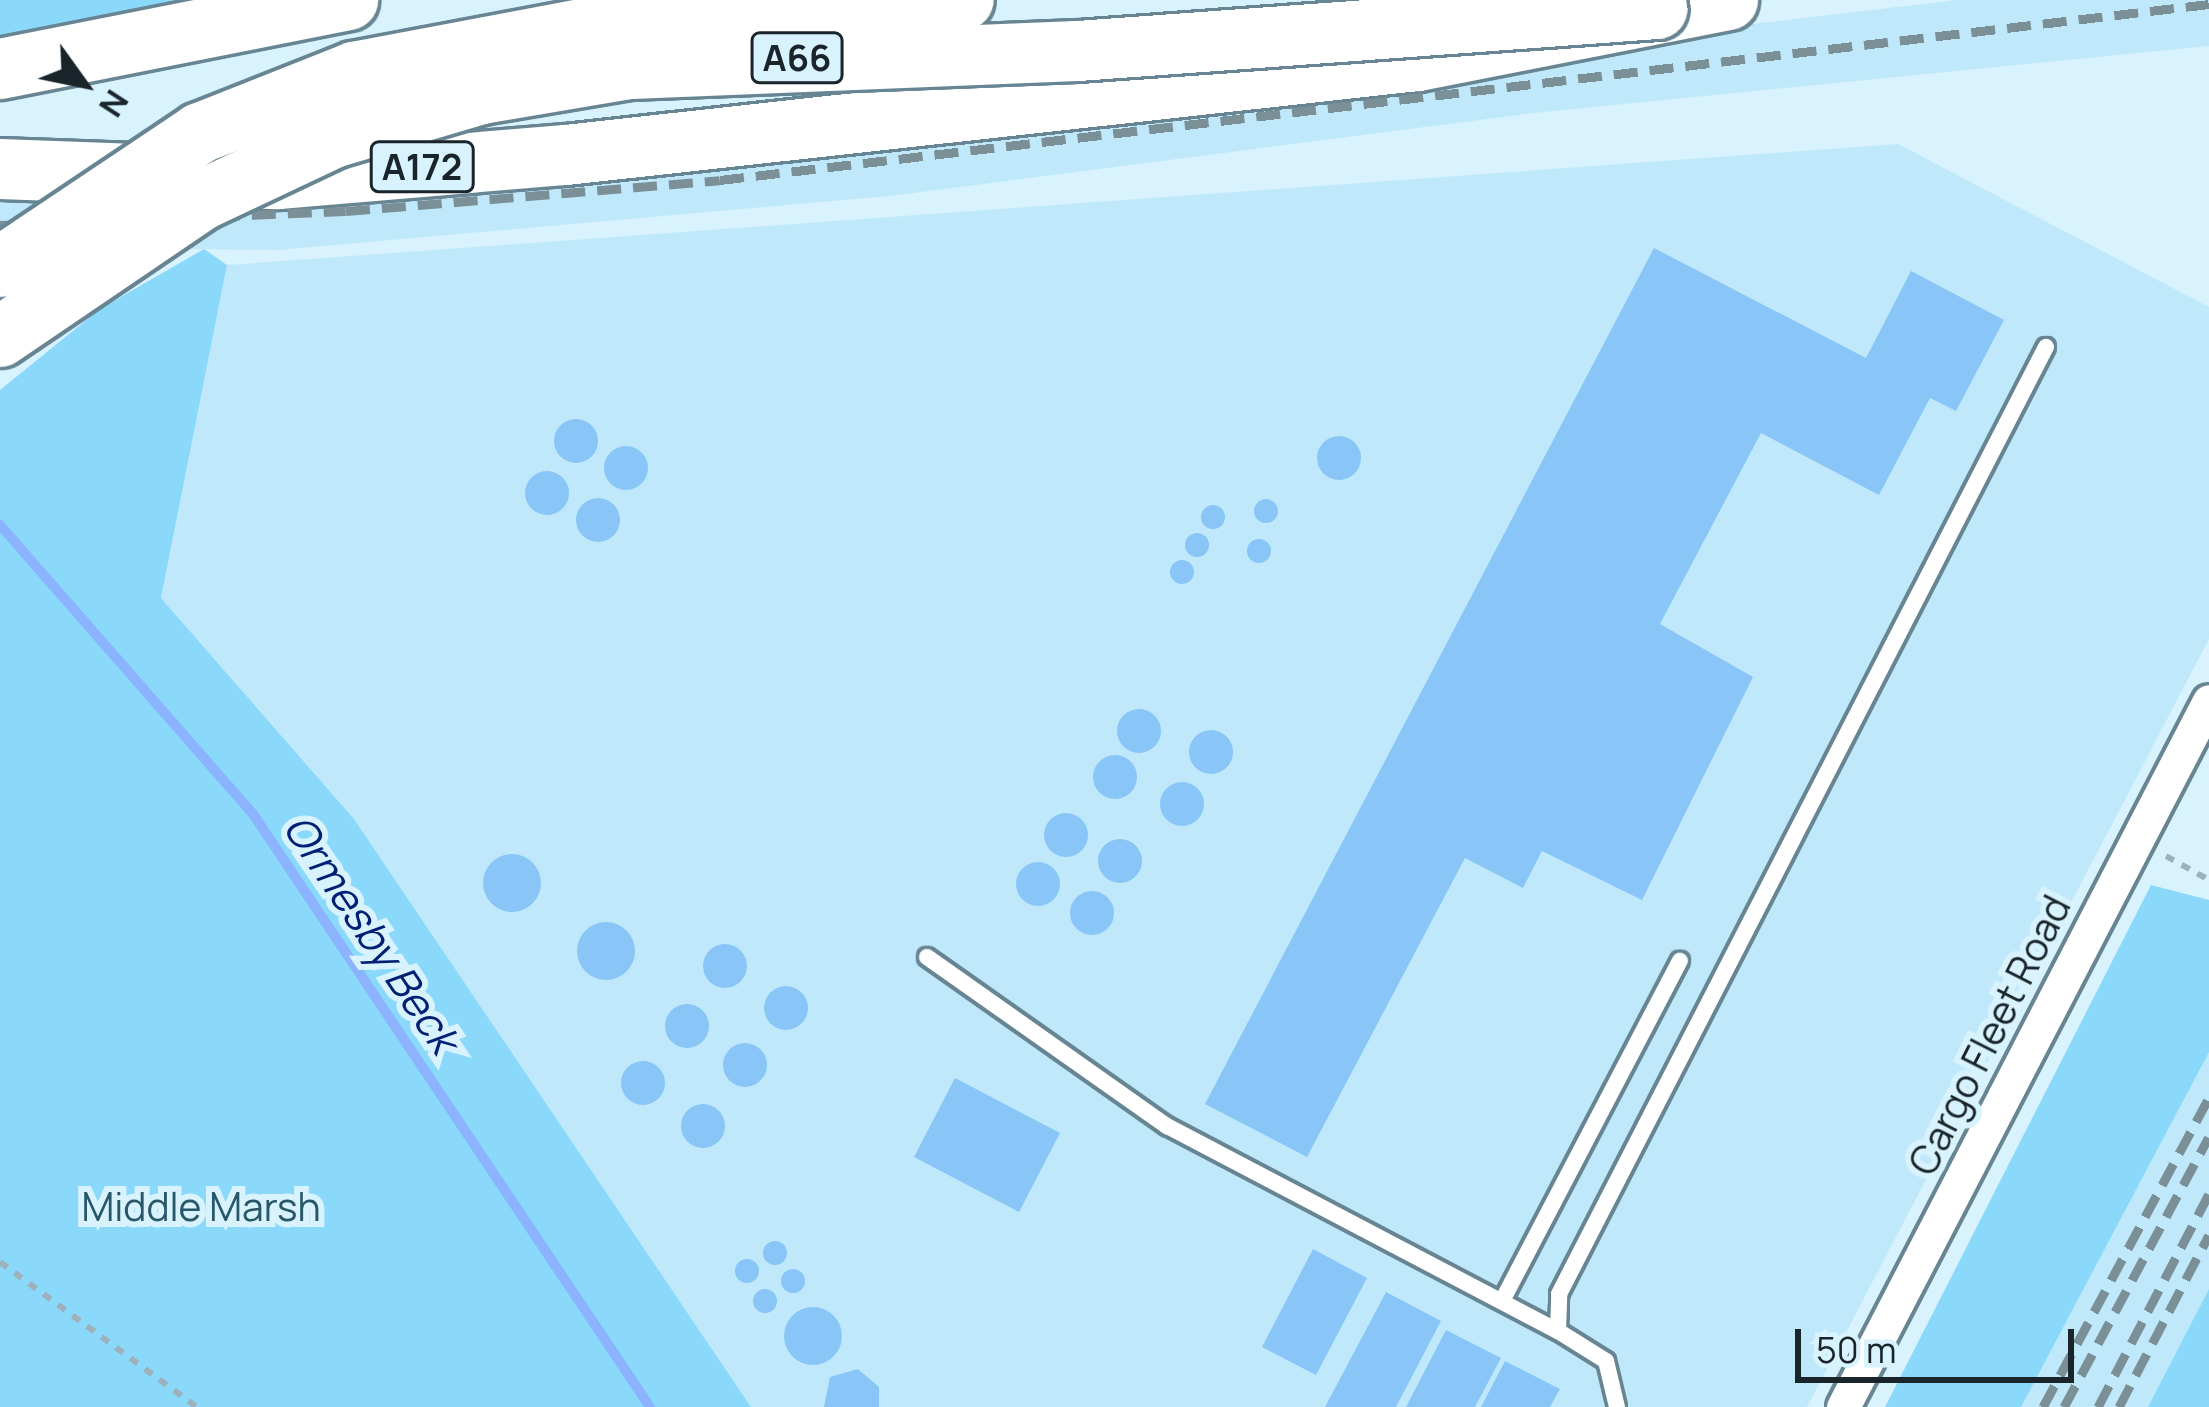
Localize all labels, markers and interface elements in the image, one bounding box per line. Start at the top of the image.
north arrow [24,24,144,144]
road number: A66 [749,28,845,88]
text: N [89,82,140,126]
road number: A172 [368,137,476,197]
water label: Ormesby Beck [274,804,470,1062]
street label: Cargo Fleet Road [1898,888,2080,1182]
park label: Middle Marsh [81,1183,321,1229]
scale bar [1801,1305,2080,1379]
text: 50 m [1816,1325,1896,1374]

